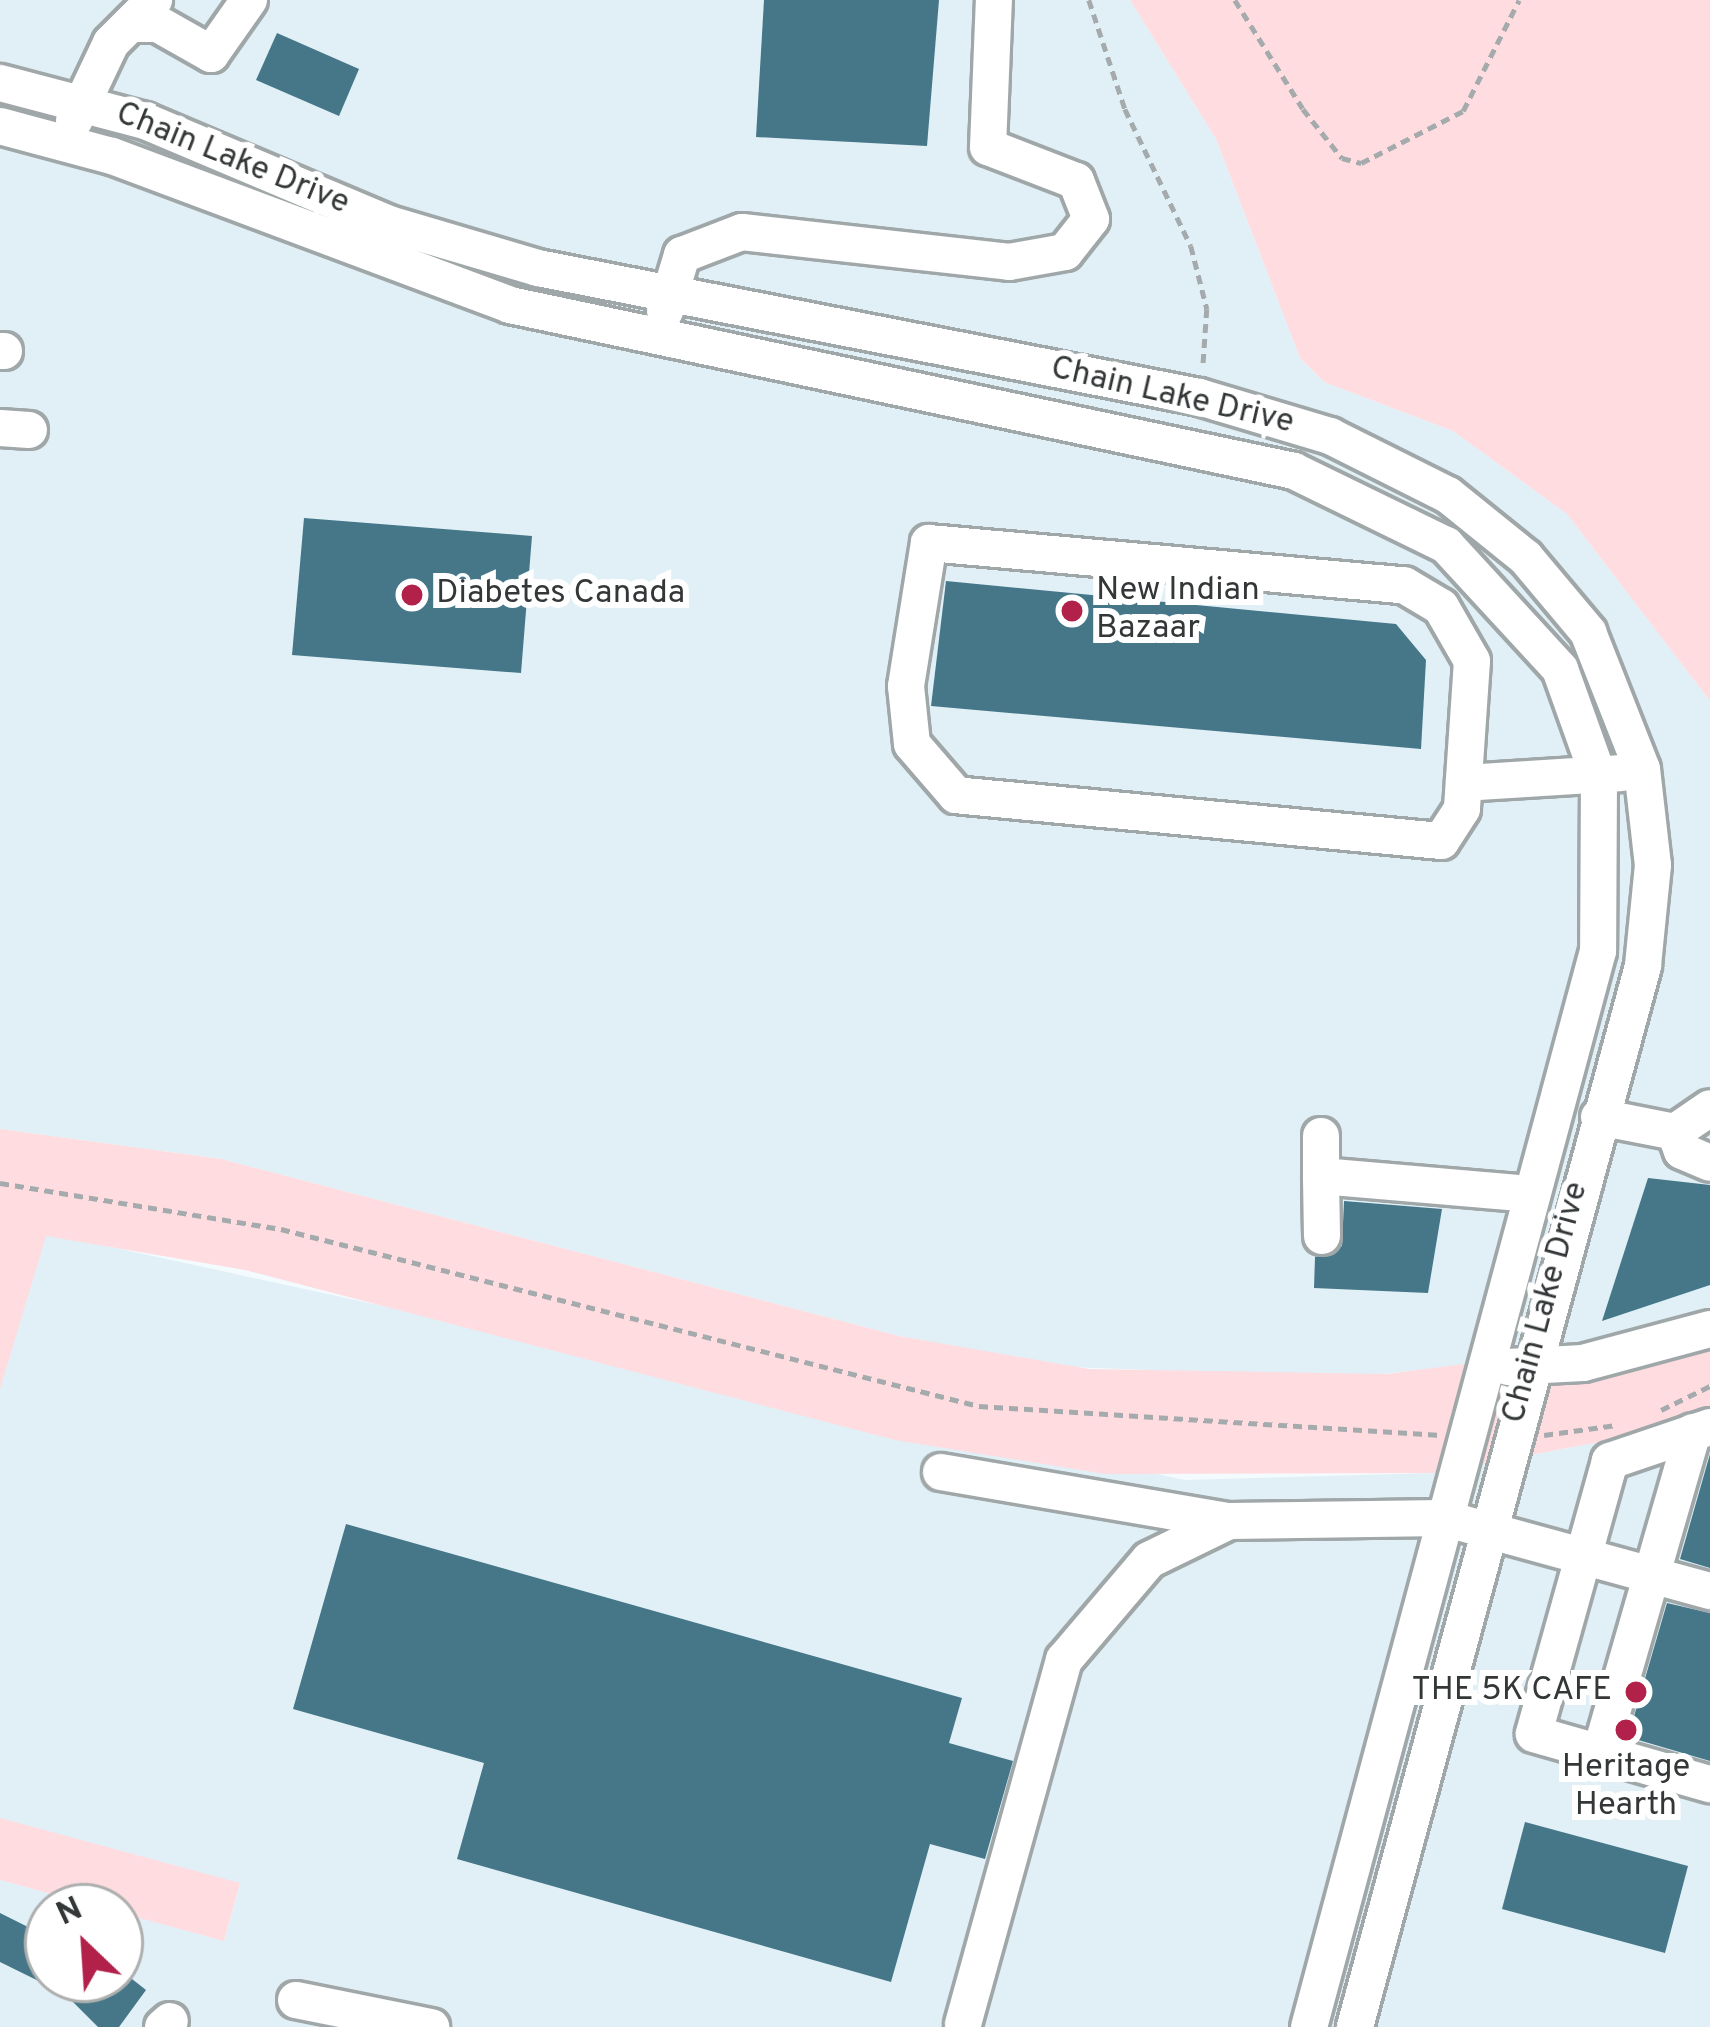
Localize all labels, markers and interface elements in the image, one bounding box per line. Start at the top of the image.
street label: Chain Lake Drive [110,95,354,225]
street label: Chain Lake Drive [1047,350,1297,444]
place label: New Indian Bazaar [1096,572,1260,650]
place label: Diabetes Canada [436,575,685,615]
marker: Diabetes Canada [399,582,425,608]
marker: New Indian Bazaar [1059,598,1085,624]
street label: Chain Lake Drive [1496,1178,1598,1428]
place label: THE 5K CAFE [1412,1672,1612,1712]
marker: THE 5K CAFE [1623,1679,1649,1705]
marker: Heritage Hearth [1613,1717,1639,1743]
place label: Heritage Hearth [1562,1749,1690,1827]
north arrow [24,1883,144,2003]
text: N [50,1889,90,1937]

